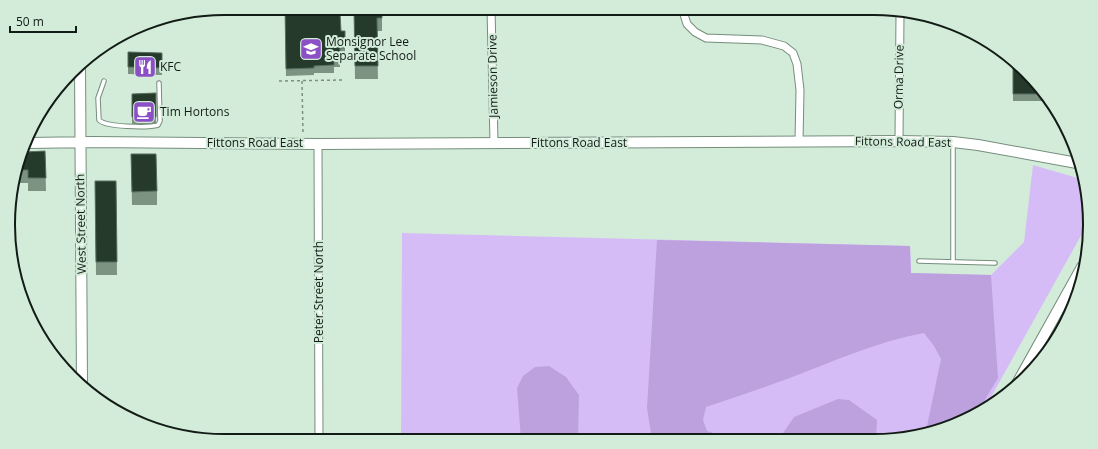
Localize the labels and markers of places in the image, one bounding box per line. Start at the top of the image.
place label: Monsignor Lee Separate School [326,33,416,64]
school or university icon: Monsignor Lee Separate School [298,36,324,62]
restaurant icon: KFC [132,54,158,80]
place label: KFC [160,58,182,75]
cafe icon: Tim Hortons [131,99,157,125]
place label: Tim Hortons [160,103,230,120]

